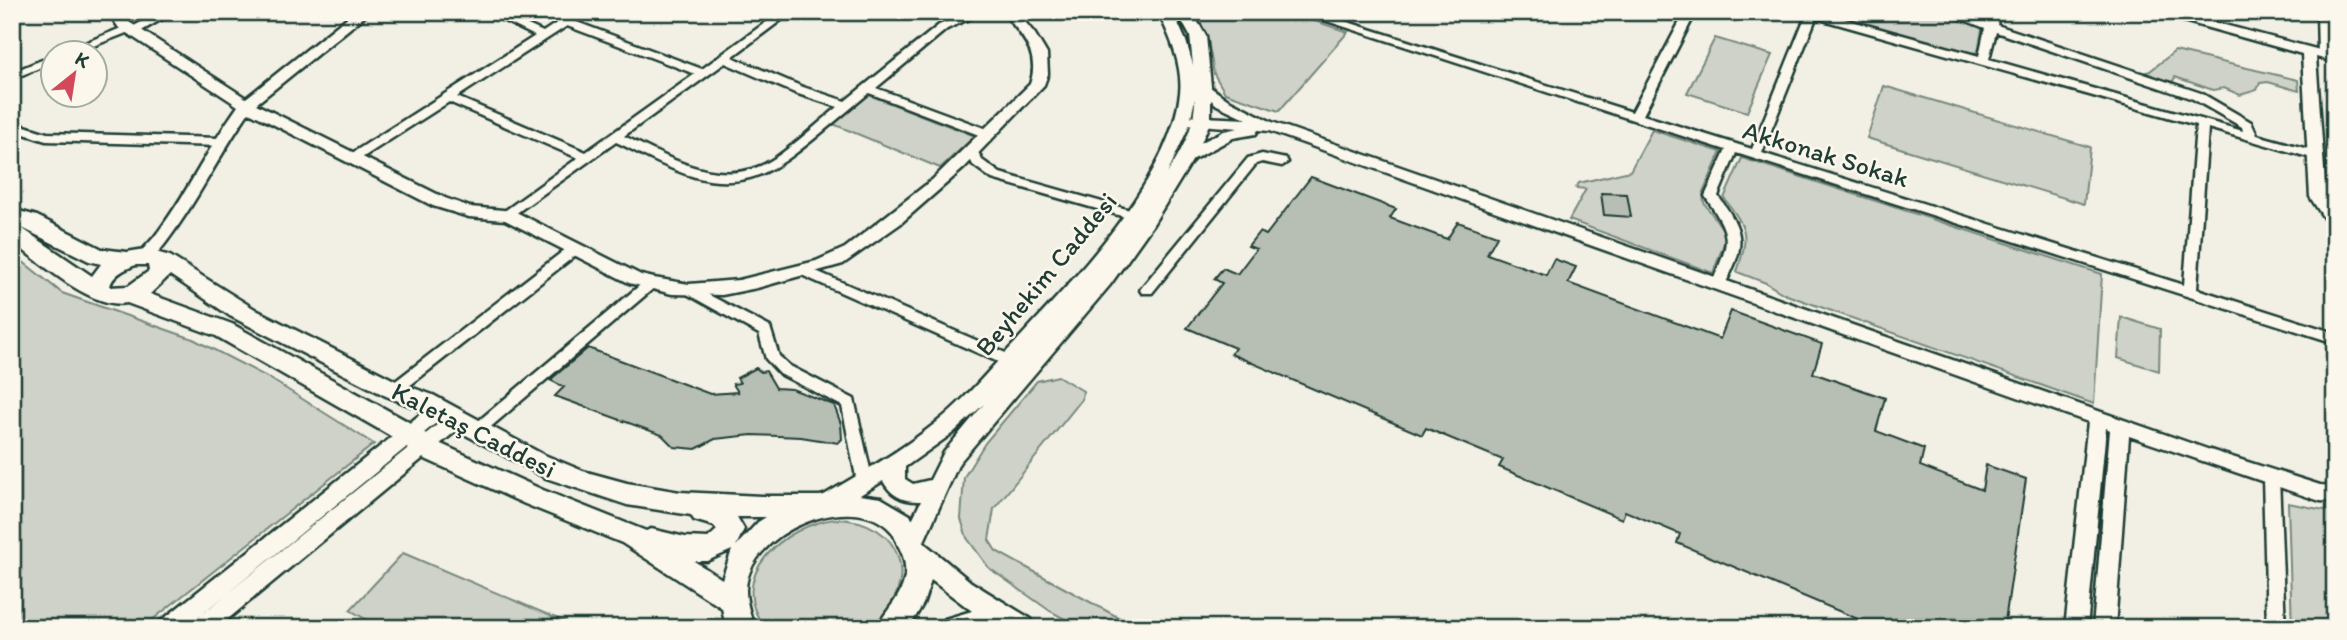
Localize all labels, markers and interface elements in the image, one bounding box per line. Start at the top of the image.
north arrow [38,38,108,108]
text: K [71,47,94,73]
street label: Akkonak Sokak [1739,114,1913,195]
street label: Beyhekim Caddesi [968,186,1124,362]
street label: Kaletaş Caddesi [387,375,561,485]

